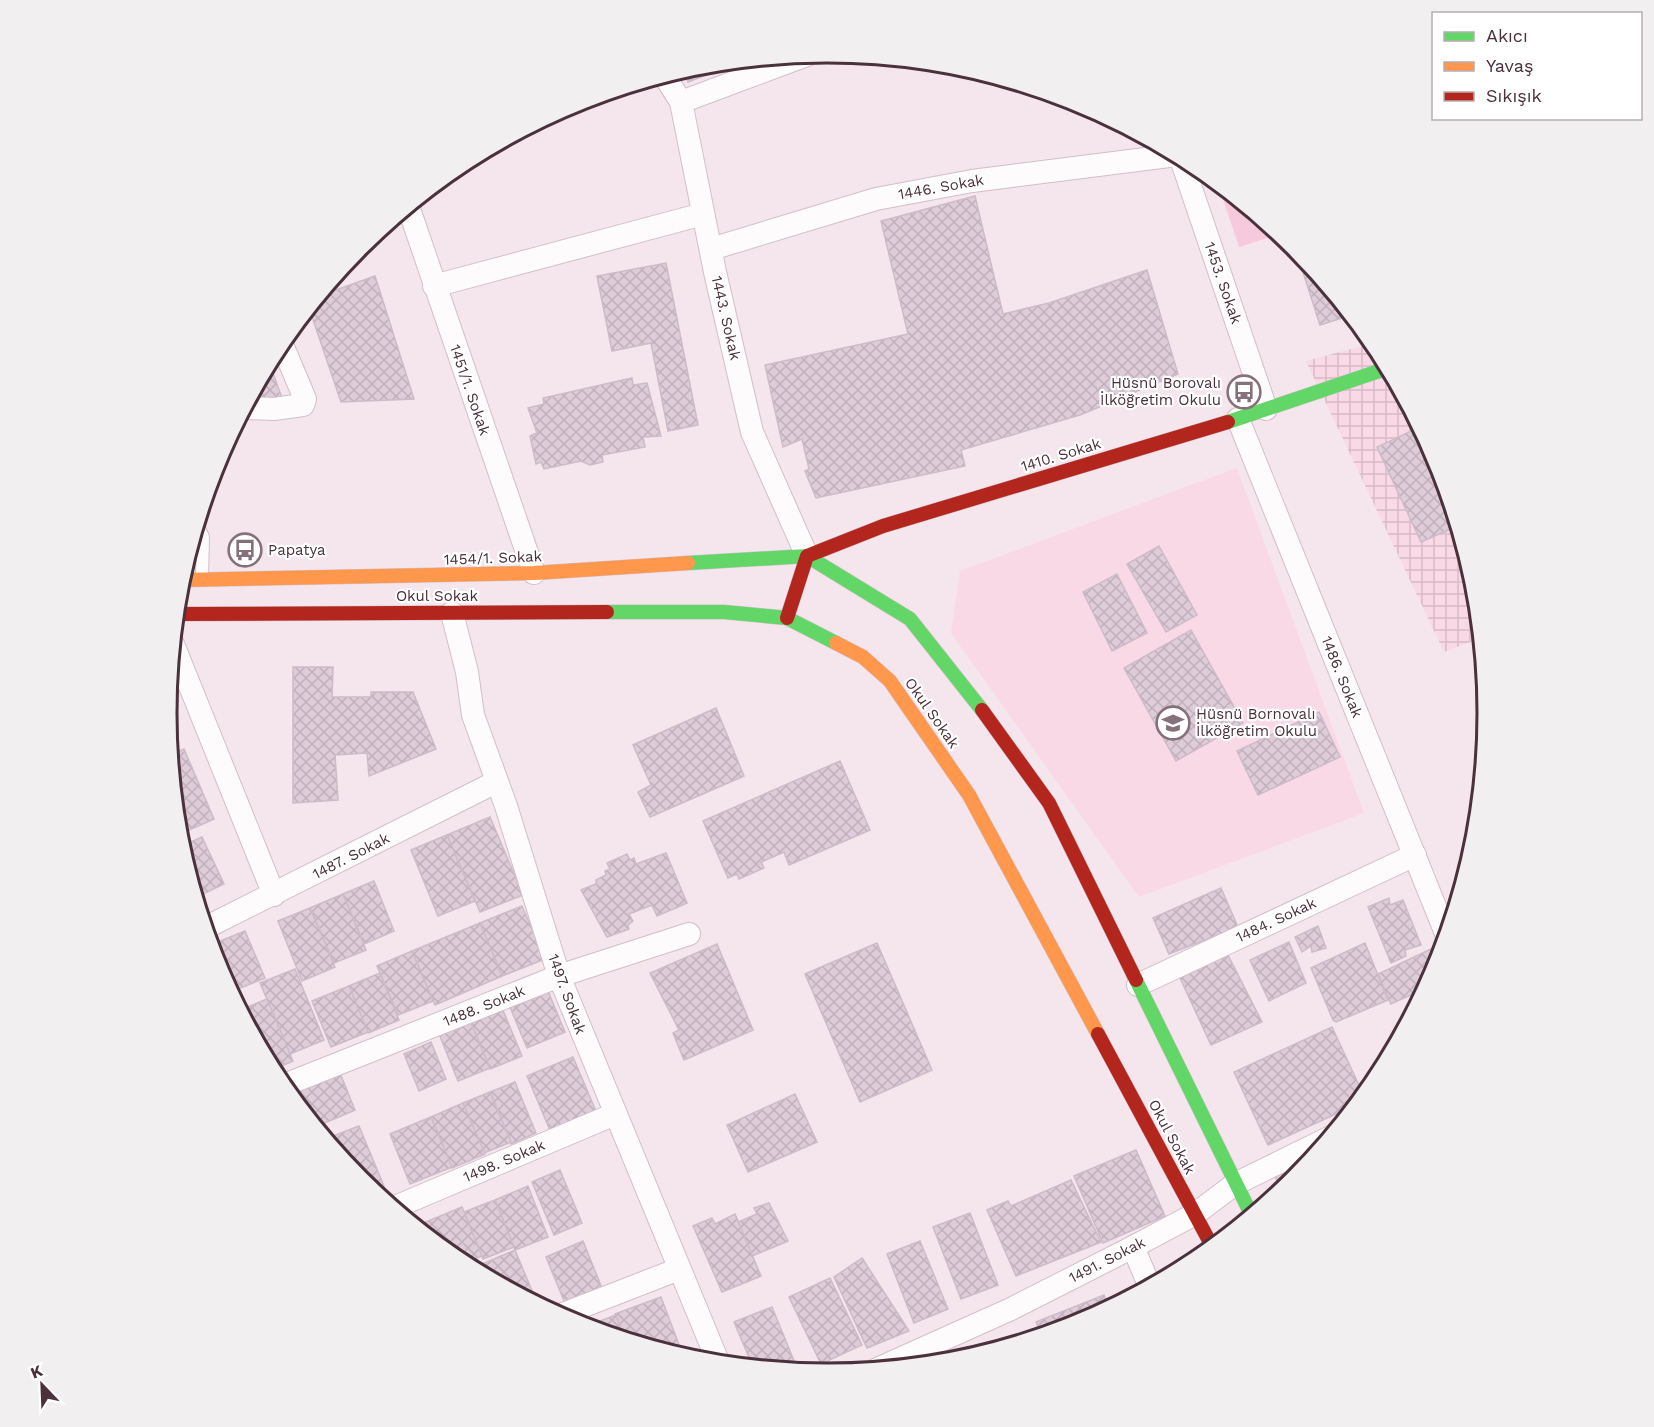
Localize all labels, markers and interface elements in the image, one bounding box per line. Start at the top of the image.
legend [1432,12,1642,120]
text: Akıcı [1486,25,1528,46]
text: Yavaş [1486,55,1533,76]
text: Sıkışık [1486,85,1542,106]
street label: 1446. Sokak [897,171,986,203]
street label: 1453. Sokak [1201,240,1246,327]
street label: 1443. Sokak [708,274,745,362]
street label: 1451/1. Sokak [446,342,494,438]
place label: Hüsnü Borovalı İlköğretim Okulu [1100,374,1221,409]
bus stop icon: Hüsnü Borovalı İlköğretim Okulu [1226,374,1262,410]
street label: 1410. Sokak [1019,434,1104,476]
bus stop icon: Papatya [227,532,263,568]
place label: Papatya [268,541,326,559]
street label: 1454/1. Sokak [444,547,543,569]
street label: Okul Sokak [396,587,479,605]
street label: 1486. Sokak [1317,634,1367,721]
street label: Okul Sokak [901,674,963,752]
school or university icon: Hüsnü Bornovalı İlköğretim Okulu [1155,705,1191,741]
place label: Hüsnü Bornovalı İlköğretim Okulu [1196,705,1317,740]
street label: 1487. Sokak [310,829,393,883]
street label: 1484. Sokak [1233,893,1319,946]
street label: 1497. Sokak [544,951,590,1037]
street label: 1488. Sokak [440,981,528,1031]
street label: Okul Sokak [1145,1097,1199,1178]
street label: 1498. Sokak [461,1136,548,1186]
street label: 1491. Sokak [1066,1233,1149,1287]
north arrow [12,1355,72,1415]
text: K [28,1361,45,1383]

